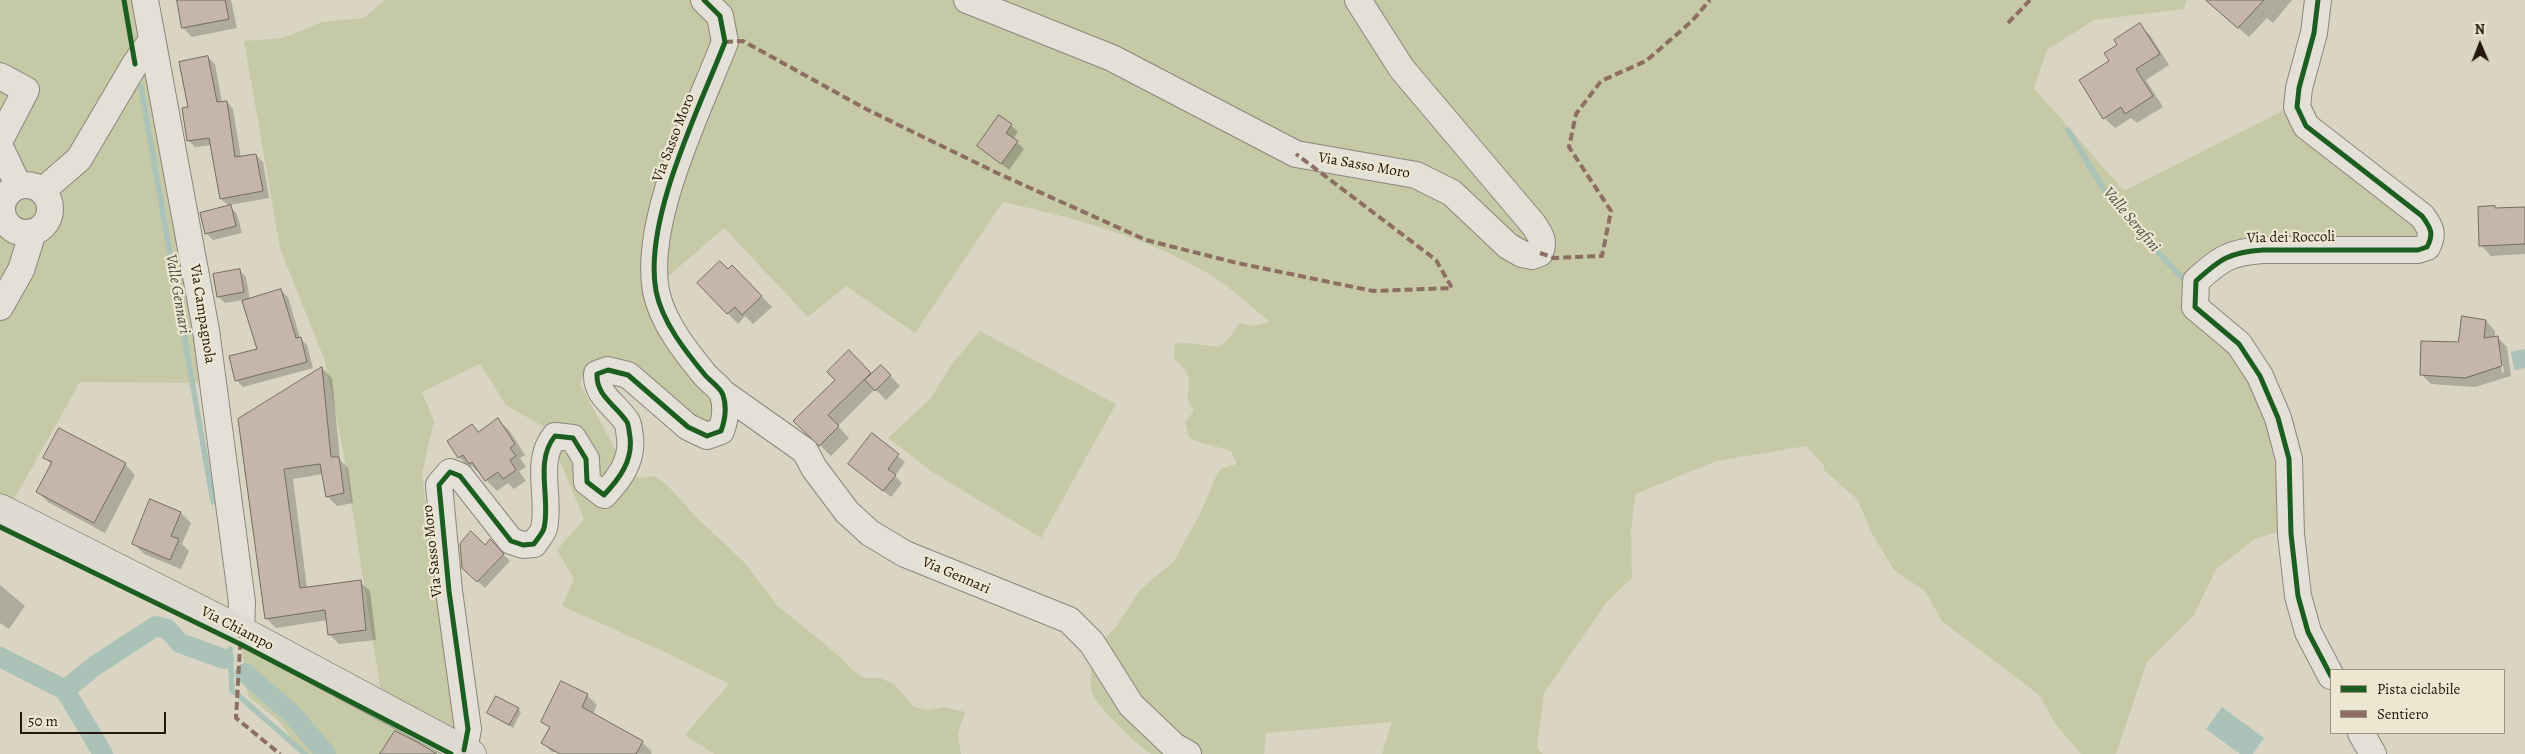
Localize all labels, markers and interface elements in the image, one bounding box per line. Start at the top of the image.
north arrow [2455,20,2505,70]
text: N [2474,20,2485,39]
street label: Via Sasso Moro [649,91,699,185]
street label: Via Sasso Moro [1317,149,1411,183]
water label: Valle Serafini [2098,184,2164,256]
street label: Via dei Roccoli [2247,228,2335,248]
water label: Valle Gennari [161,253,193,335]
street label: Via Campagnola [185,263,219,365]
street label: Via Sasso Moro [419,504,447,598]
street label: Via Gennari [919,554,993,598]
street label: Via Chiampo [198,603,276,655]
legend [2330,669,2505,734]
text: Pista ciclabile [2377,679,2460,699]
scale bar [22,702,169,734]
text: Sentiero [2377,704,2429,724]
text: 50 m [28,711,58,731]

